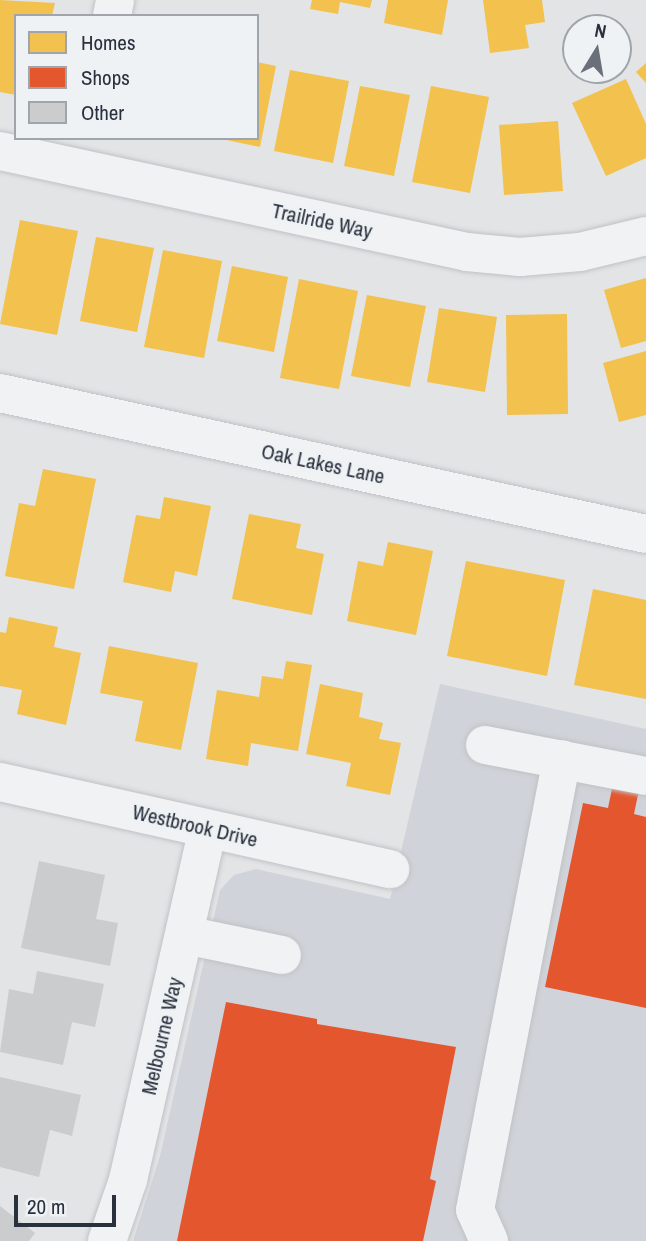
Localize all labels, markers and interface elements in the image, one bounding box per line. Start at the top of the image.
legend [14,14,259,140]
north arrow [562,14,632,84]
text: N [593,17,609,44]
text: Homes [81,28,136,57]
text: Shops [81,63,130,92]
text: Other [81,98,124,127]
street label: Trailride Way [269,198,375,244]
street label: Oak Lakes Lane [259,439,387,489]
street label: Westbrook Drive [130,799,260,853]
street label: Melbourne Way [136,975,188,1097]
scale bar [18,1182,119,1226]
text: 20 m [27,1192,65,1221]

